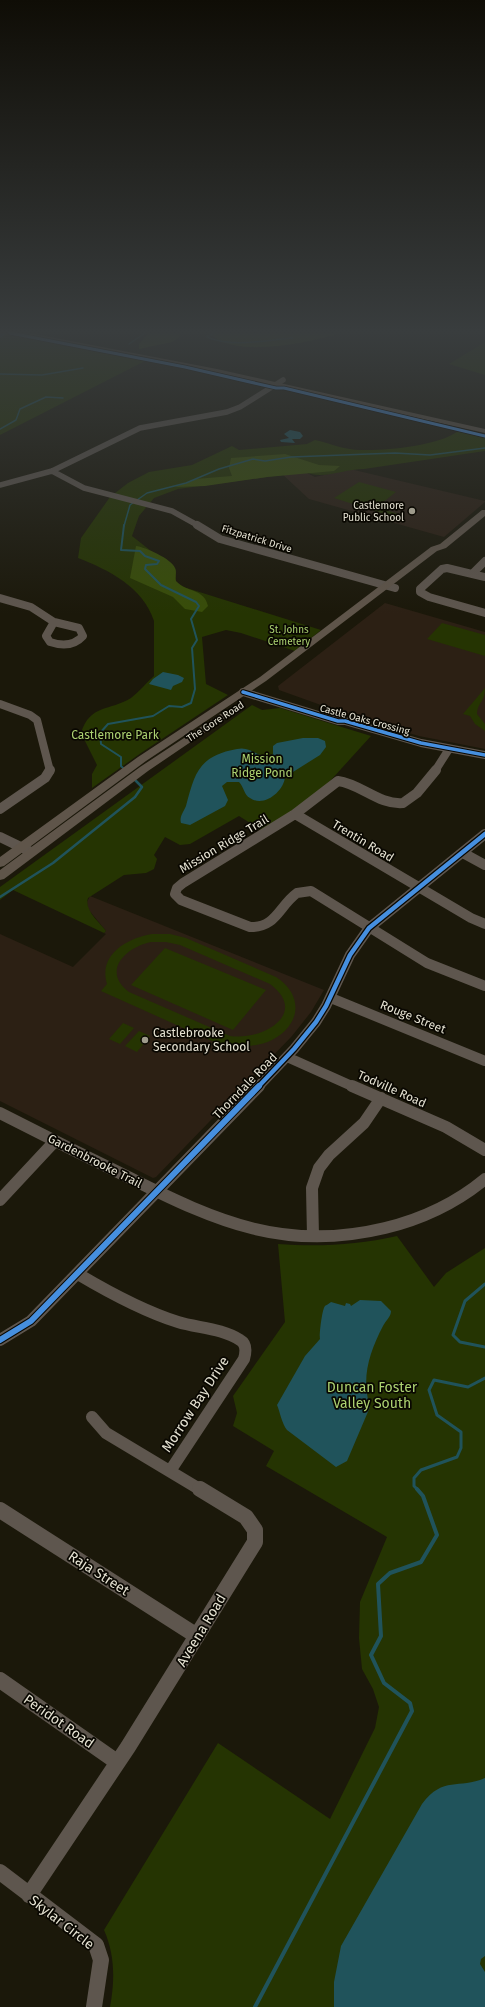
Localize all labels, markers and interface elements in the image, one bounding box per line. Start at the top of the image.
place label: Castlemore Public School [343,500,404,524]
marker: Castlemore Public School [407,506,417,516]
street label: Fitzpatrick Drive [220,523,293,555]
park label: St. Johns Cemetery [268,624,310,648]
street label: The Gore Road [185,699,247,745]
street label: Castle Oaks Crossing [318,702,412,738]
park label: Castlemore Park [71,728,160,742]
park label: Mission Ridge Pond [231,752,293,780]
street label: Mission Ridge Trail [177,812,272,876]
street label: Trentin Road [330,817,396,865]
street label: Rouge Street [378,998,448,1037]
place label: Castlebrooke Secondary School [153,1026,250,1054]
marker: Castlebrooke Secondary School [140,1035,150,1045]
street label: Thorndale Road [210,1050,280,1122]
street label: Todville Road [356,1068,428,1110]
street label: Gardenbrooke Trail [46,1131,145,1191]
street label: Morrow Bay Drive [158,1353,233,1455]
park label: Duncan Foster Valley South [327,1379,418,1412]
street label: Raja Street [65,1547,133,1600]
street label: Aveena Road [173,1591,230,1670]
street label: Peridot Road [20,1691,97,1752]
street label: Skylar Circle [26,1892,97,1953]

